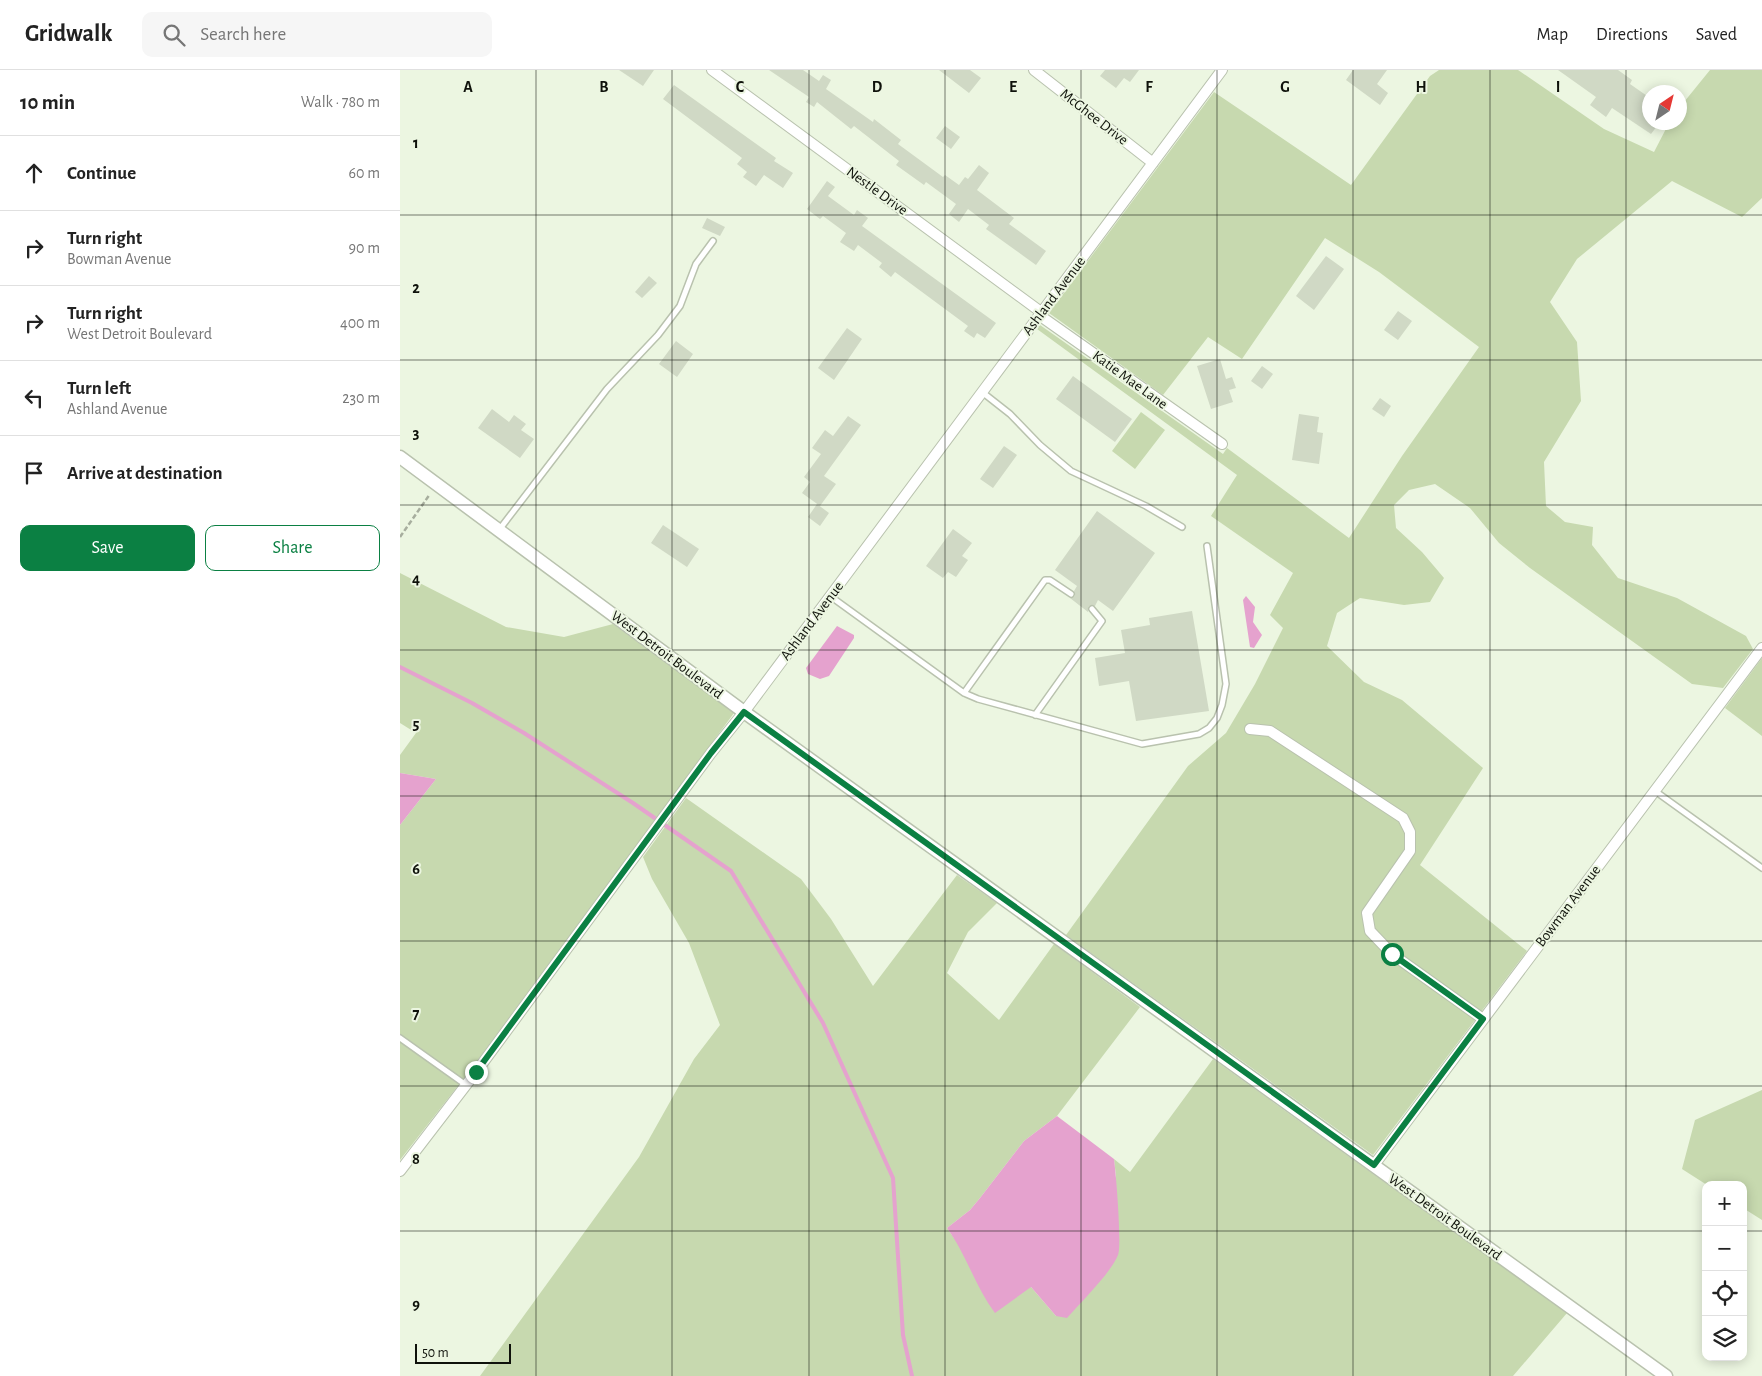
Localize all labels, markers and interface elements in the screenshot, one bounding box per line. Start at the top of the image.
search box [142,12,492,57]
icon: search [160,21,188,49]
text: Gridwalk [25,22,112,46]
text: Search here [200,25,286,44]
text: Map [1537,26,1568,44]
text: Directions [1596,26,1668,44]
text: Saved [1696,26,1737,44]
text: A [463,79,473,95]
text: B [599,79,609,95]
text: C [736,79,745,95]
text: D [872,79,883,95]
text: E [1009,79,1017,95]
text: F [1145,79,1153,95]
text: G [1280,79,1290,95]
text: H [1415,79,1427,95]
text: I [1556,79,1560,95]
north arrow [1642,85,1687,130]
street label: McGhee Drive [1057,86,1131,148]
text: 10 min [20,92,75,113]
text: Walk · 780 m [301,94,380,110]
text: 1 [413,135,419,151]
icon: ahead [20,159,48,187]
text: Continue [67,164,136,183]
street label: Nestle Drive [844,164,910,218]
text: 60 m [349,165,380,181]
text: Turn right [67,229,142,248]
icon: right [20,234,48,262]
text: 90 m [349,240,380,256]
text: Bowman Avenue [67,251,171,267]
street label: Ashland Avenue [1020,254,1088,338]
text: 2 [412,280,420,296]
text: Turn right [67,304,142,323]
icon: right [20,309,48,337]
text: 400 m [340,315,380,331]
text: West Detroit Boulevard [67,326,212,342]
street label: Katie Mae Lane [1090,348,1170,412]
text: Turn left [67,379,131,398]
icon: left [20,384,48,412]
text: 230 m [342,390,380,406]
text: Ashland Avenue [67,401,168,417]
text: 3 [413,425,420,441]
icon: arrive [20,459,48,487]
text: Arrive at destination [67,464,223,483]
button: Save [20,525,195,571]
button: Share [205,525,380,571]
text: 4 [412,571,420,587]
street label: Ashland Avenue [778,579,846,663]
street label: West Detroit Boulevard [608,608,726,702]
text: 5 [413,716,420,732]
text: 6 [412,861,420,877]
street label: Bowman Avenue [1533,862,1603,950]
route start [1381,943,1404,966]
text: 7 [413,1006,420,1022]
route end [465,1061,488,1084]
text: 8 [412,1151,420,1167]
street label: West Detroit Boulevard [1386,1171,1505,1263]
map controls [1702,1181,1747,1361]
button: + [1702,1181,1747,1226]
button: − [1702,1226,1747,1271]
button: locate [1702,1271,1747,1316]
text: 9 [412,1296,420,1312]
button: layers [1702,1316,1747,1361]
scale bar [415,1341,511,1364]
text: 50 m [422,1346,449,1360]

